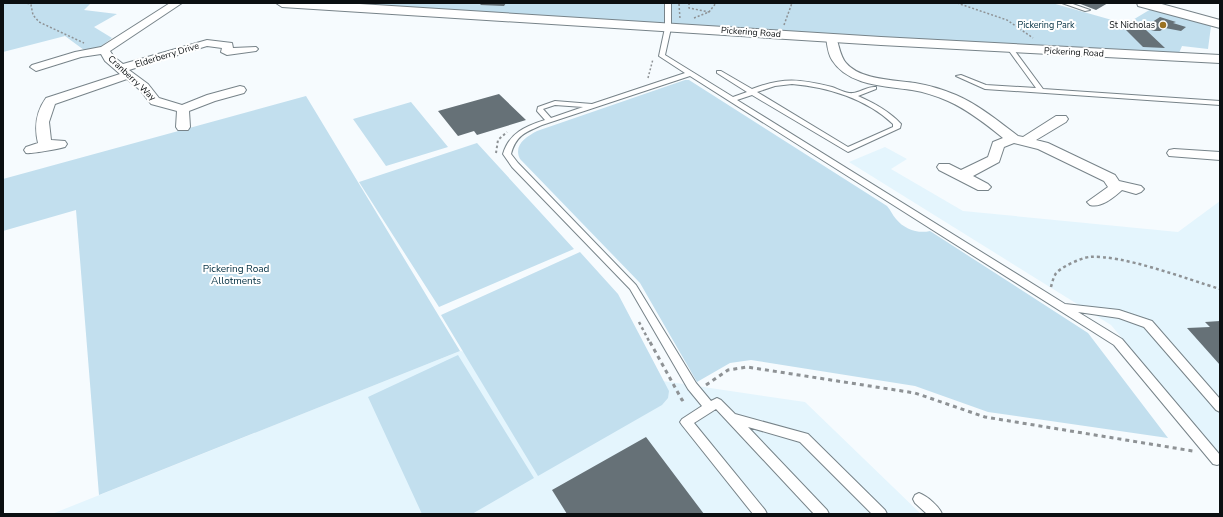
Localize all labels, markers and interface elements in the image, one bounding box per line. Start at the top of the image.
park label: Pickering Park [1017,19,1075,31]
place label: St Nicholas [1109,19,1155,31]
marker: St Nicholas [1158,20,1168,30]
street label: Pickering Road [721,24,781,40]
street label: Elderberry Drive [134,40,201,70]
street label: Pickering Road [1044,44,1104,60]
street label: Cranberry Way [105,53,159,104]
park label: Pickering Road Allotments [203,262,270,288]

